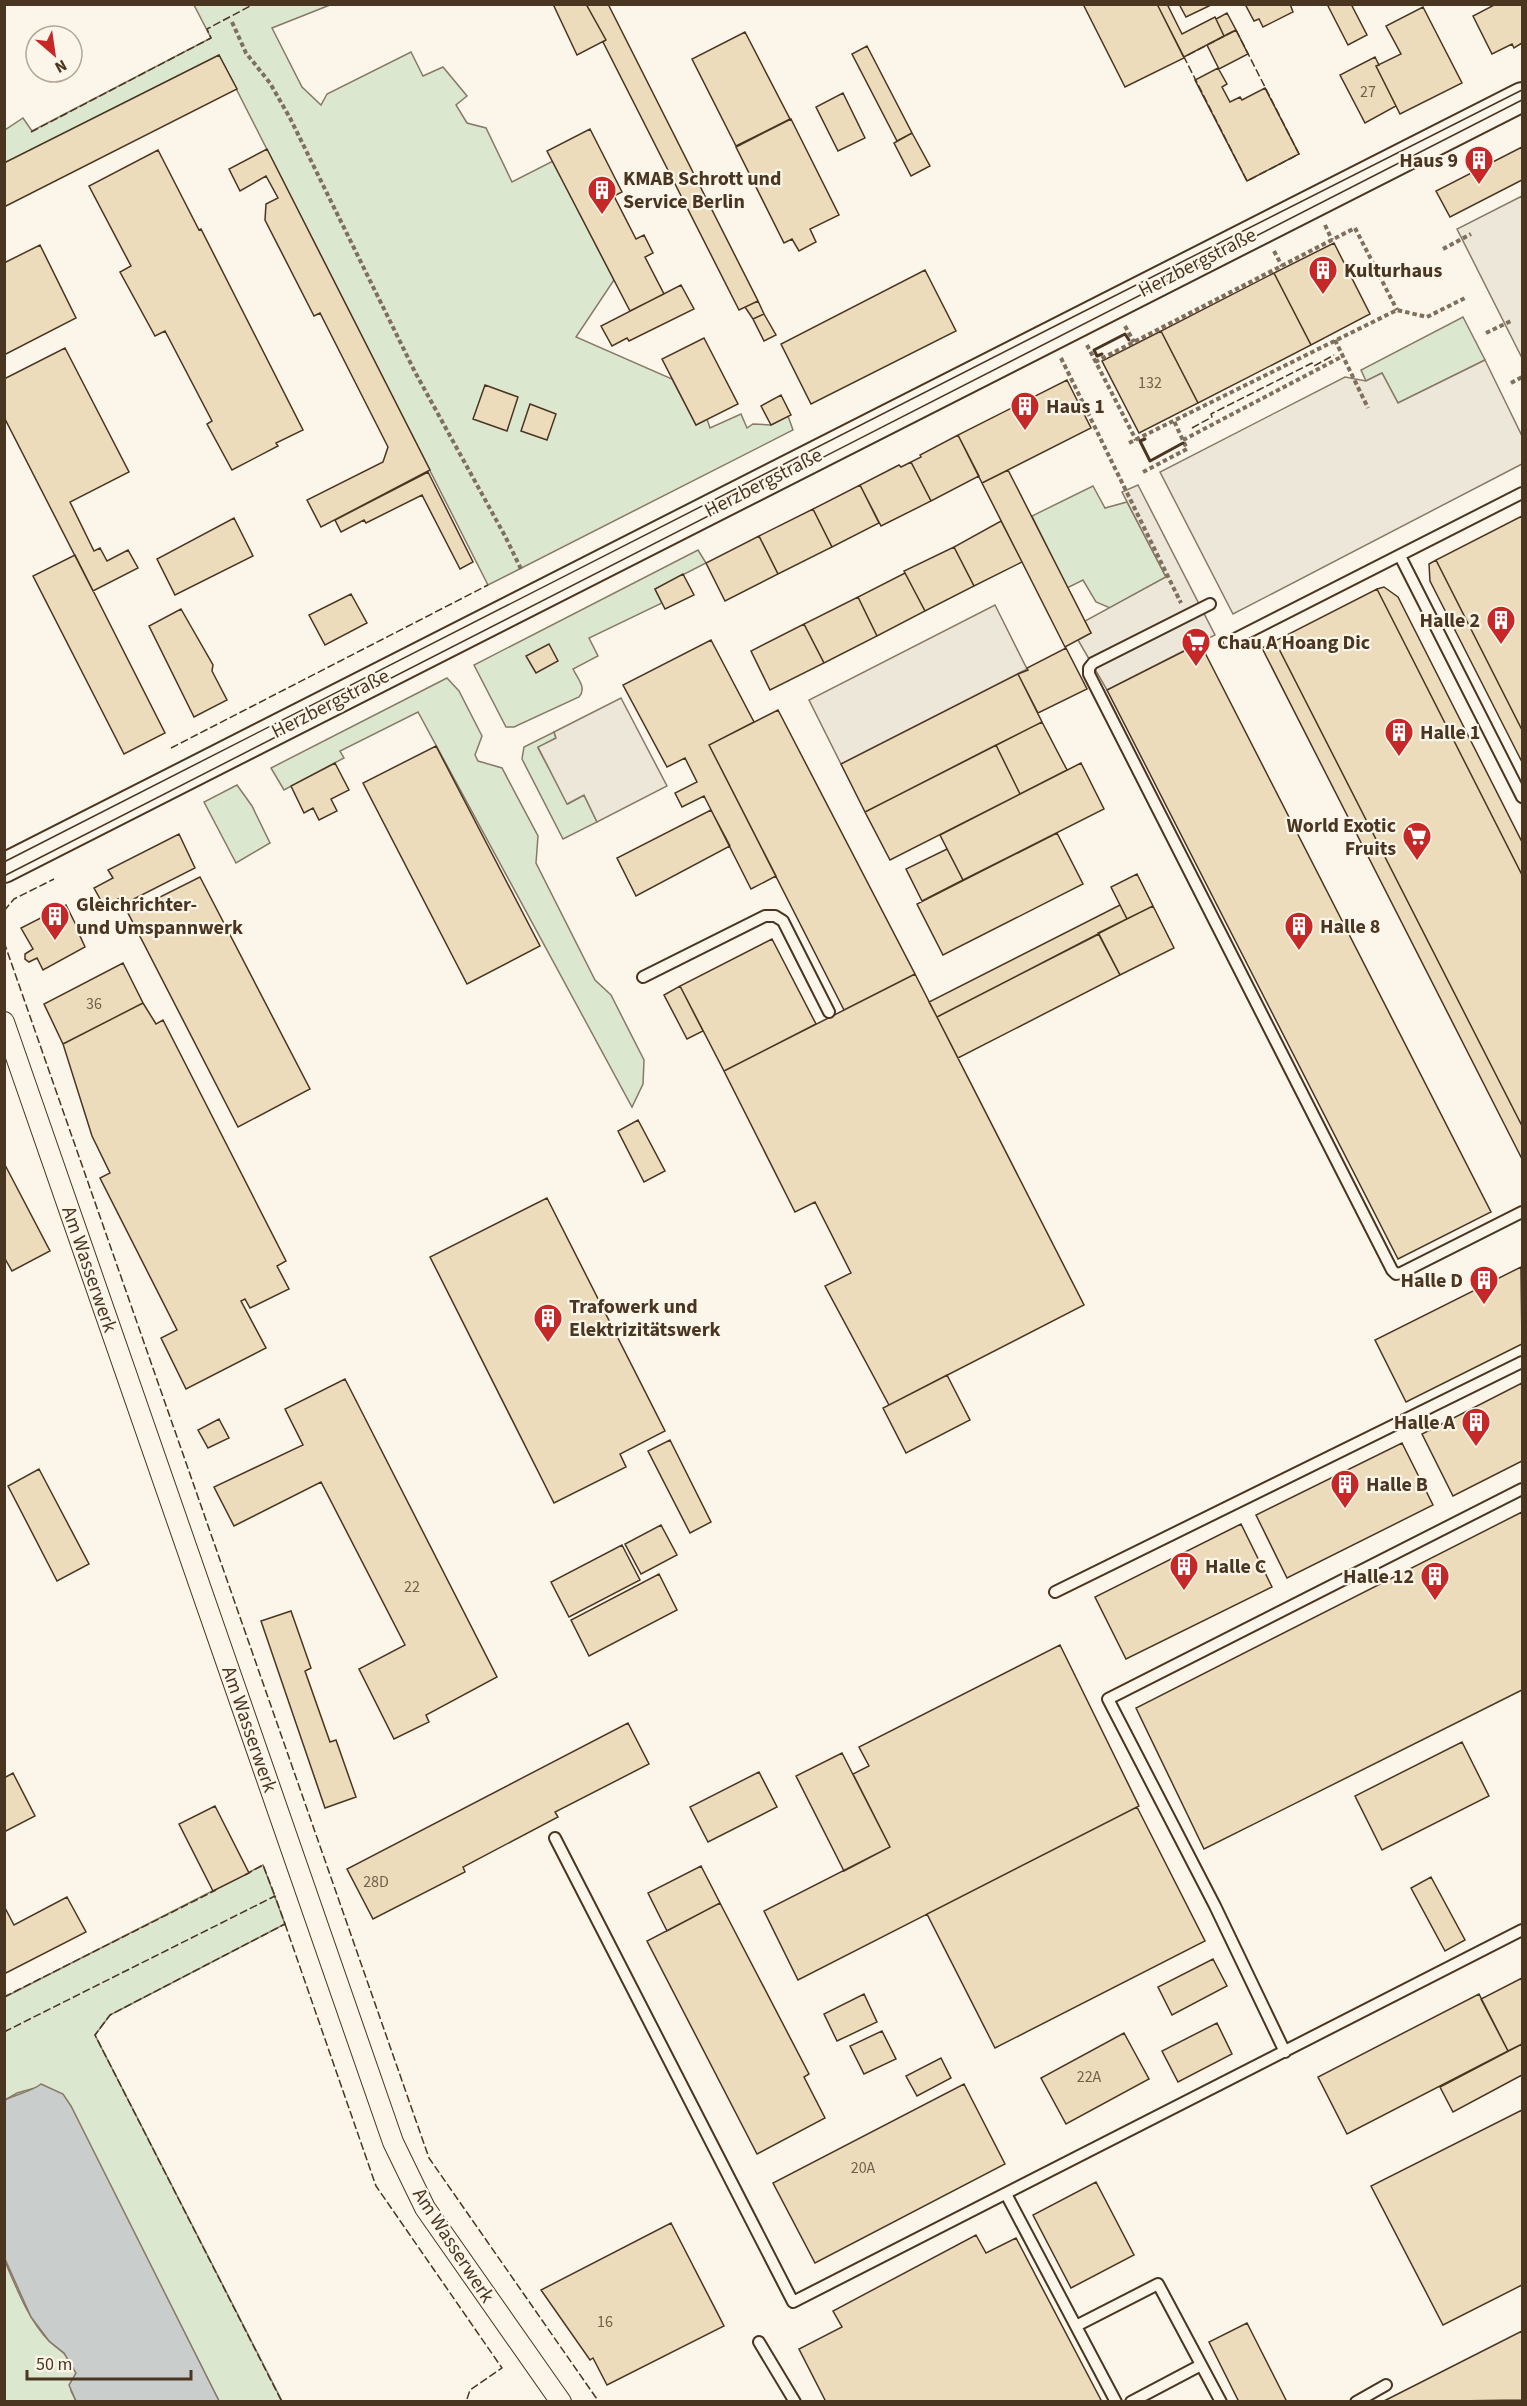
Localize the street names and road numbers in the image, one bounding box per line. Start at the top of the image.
street label: Herzbergstraße [1134,221,1261,305]
street label: Herzbergstraße [700,441,827,525]
street label: Herzbergstraße [267,662,394,746]
street label: Am Wasserwerk [54,1202,124,1336]
street label: Am Wasserwerk [214,1662,284,1796]
street label: Am Wasserwerk [405,2183,501,2309]

